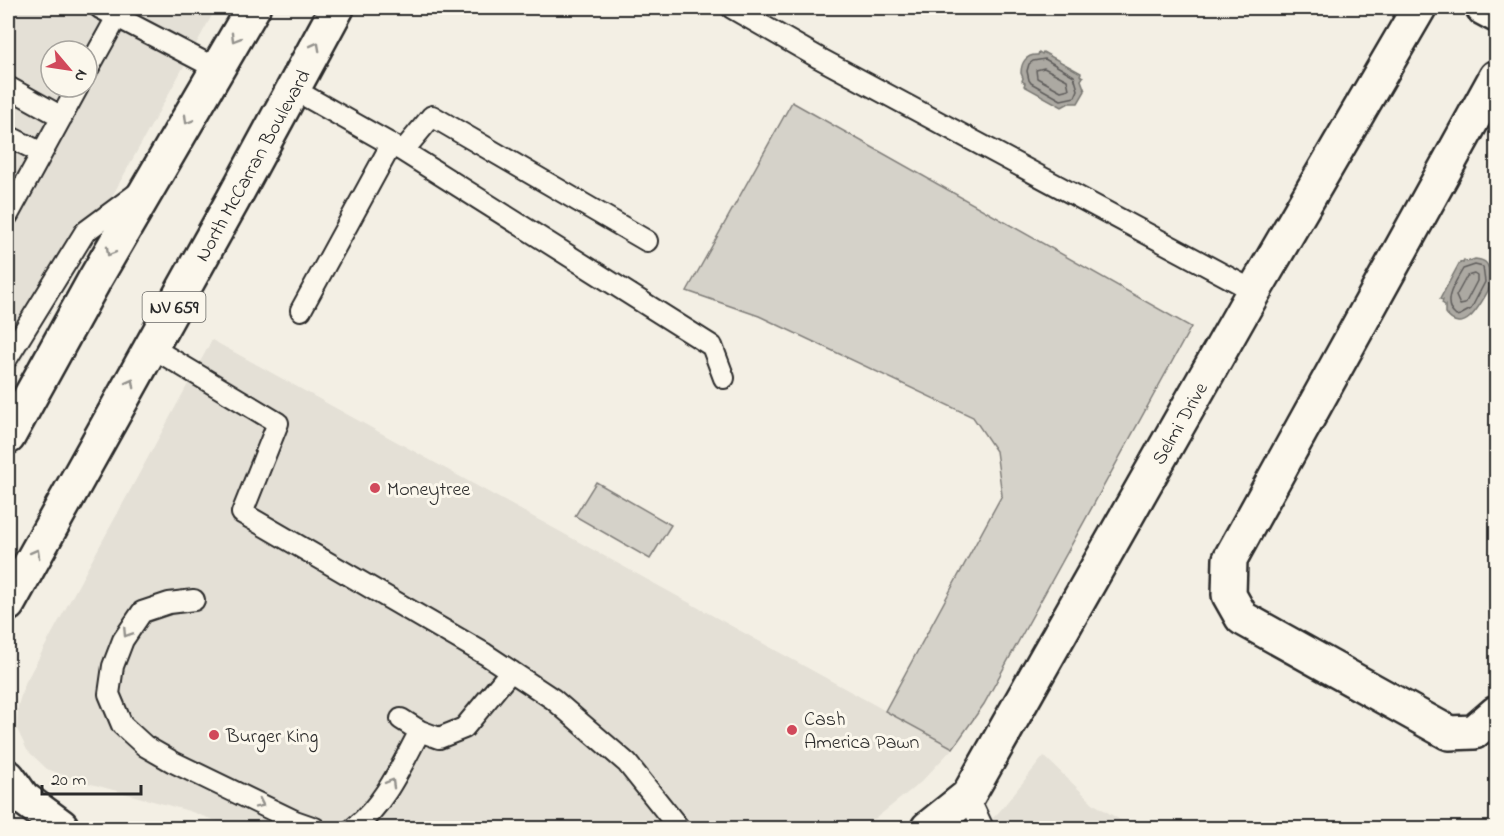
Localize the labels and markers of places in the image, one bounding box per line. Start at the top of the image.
place label: Moneytree [387,476,470,505]
marker: Moneytree [368,481,382,495]
place label: Cash America Pawn [804,706,920,758]
place label: Burger King [225,723,318,753]
marker: Cash America Pawn [785,723,799,737]
marker: Burger King [207,728,221,742]

